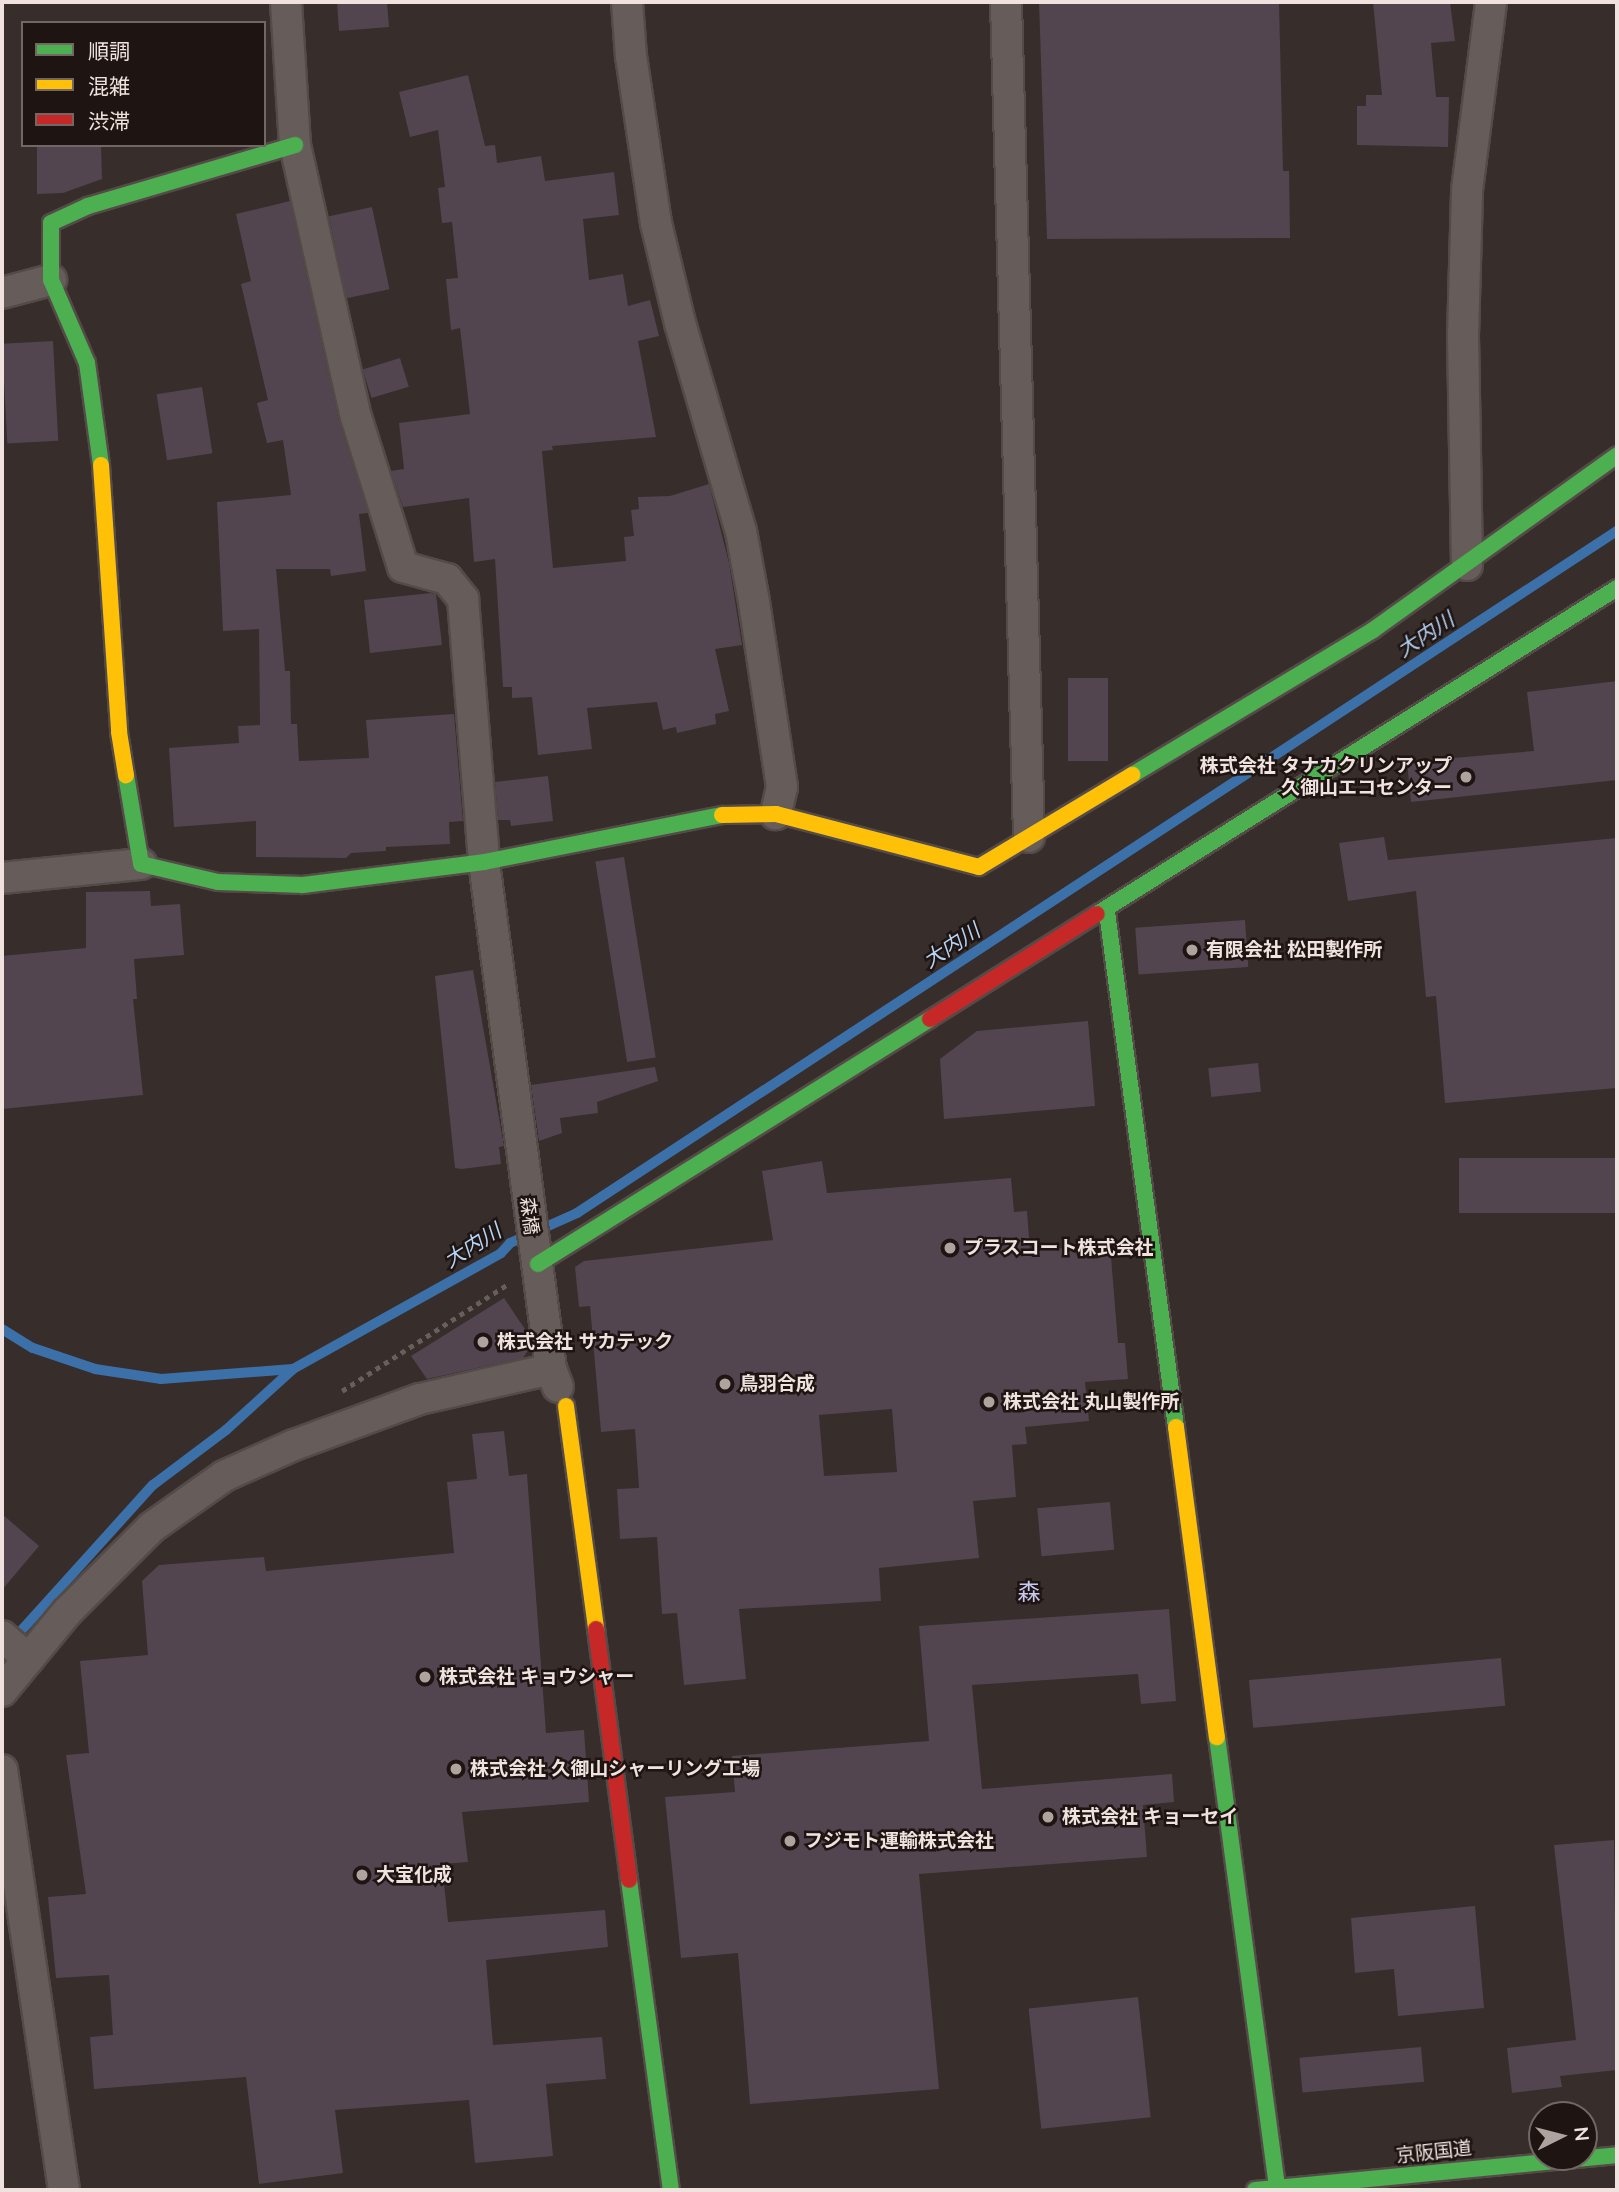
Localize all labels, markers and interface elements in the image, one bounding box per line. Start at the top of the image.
legend [21,21,266,147]
text: 順調 [88,38,130,64]
text: 混雑 [88,73,130,99]
text: 渋滞 [88,108,130,134]
water label: 大内川 [1392,606,1458,662]
place label: 株式会社 タナカクリンアップ 久御山エコセンター [1200,755,1452,799]
marker: 株式会社 タナカクリンアップ 久御山エコセンター [1458,769,1474,785]
water label: 大内川 [918,917,984,973]
place label: 有限会社 松田製作所 [1206,939,1382,961]
marker: 有限会社 松田製作所 [1184,942,1200,958]
street label: 森橋 [515,1196,543,1236]
water label: 大内川 [439,1218,505,1272]
place label: プラスコート株式会社 [964,1237,1154,1259]
marker: プラスコート株式会社 [942,1240,958,1256]
place label: 株式会社 サカテック [497,1331,673,1353]
marker: 株式会社 サカテック [475,1334,491,1350]
place label: 鳥羽合成 [739,1373,815,1395]
marker: 鳥羽合成 [717,1376,733,1392]
place label: 株式会社 丸山製作所 [1003,1391,1179,1413]
marker: 株式会社 丸山製作所 [981,1394,997,1410]
district label: 森 [1018,1578,1040,1606]
place label: 株式会社 キョウシャー [439,1666,634,1688]
marker: 株式会社 キョウシャー [417,1669,433,1685]
place label: 株式会社 久御山シャーリング工場 [470,1758,760,1780]
marker: 株式会社 久御山シャーリング工場 [448,1761,464,1777]
place label: 株式会社 キョーセイ [1062,1806,1238,1828]
marker: 株式会社 キョーセイ [1040,1809,1056,1825]
place label: フジモト運輸株式会社 [804,1830,994,1852]
marker: フジモト運輸株式会社 [782,1833,798,1849]
place label: 大宝化成 [376,1864,452,1886]
marker: 大宝化成 [354,1867,370,1883]
north arrow [1528,2101,1598,2171]
text: N [1569,2126,1595,2142]
street label: 京阪国道 [1395,2137,1473,2167]

